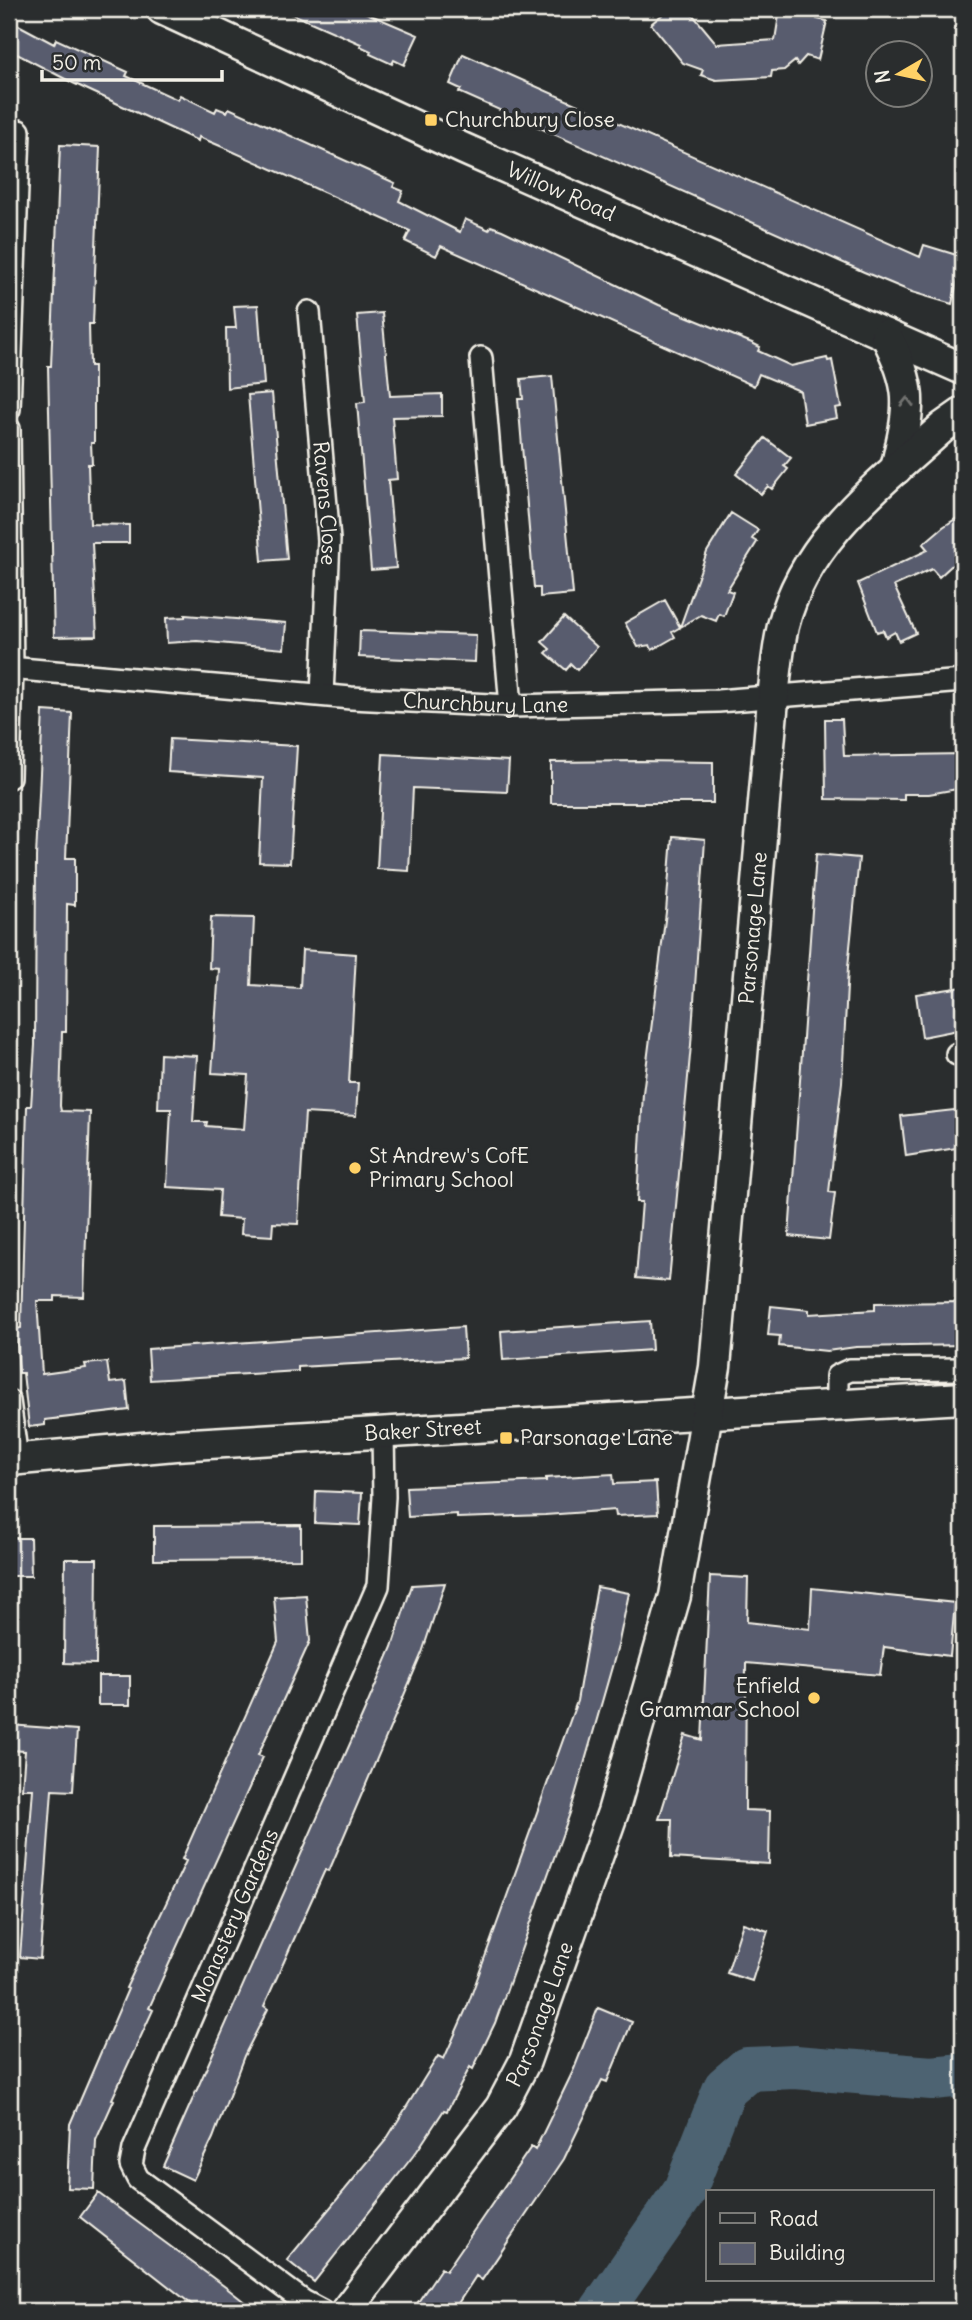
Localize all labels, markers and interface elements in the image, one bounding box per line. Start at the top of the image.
scale bar [42,38,222,82]
north arrow [864,38,934,108]
text: 50 m [52,49,101,76]
text: N [869,68,895,85]
place label: Churchbury Close [445,106,615,133]
marker: Churchbury Close [423,112,439,128]
street label: Willow Road [503,156,620,227]
one-way arrow [899,397,915,407]
street label: Ravens Close [307,440,343,566]
street label: Churchbury Lane [402,687,569,719]
street label: Parsonage Lane [733,851,773,1005]
place label: St Andrew's CofE Primary School [369,1142,529,1193]
marker: St Andrew's CofE Primary School [347,1160,363,1176]
street label: Baker Street [363,1413,482,1447]
place label: Parsonage Lane [520,1424,673,1451]
marker: Parsonage Lane [498,1430,514,1446]
place label: Enfield Grammar School [639,1672,800,1723]
marker: Enfield Grammar School [806,1690,822,1706]
street label: Monastery Gardens [185,1824,284,2007]
street label: Parsonage Lane [500,1938,579,2091]
legend [706,2190,934,2282]
text: Road [769,2205,818,2232]
text: Building [769,2239,845,2266]

